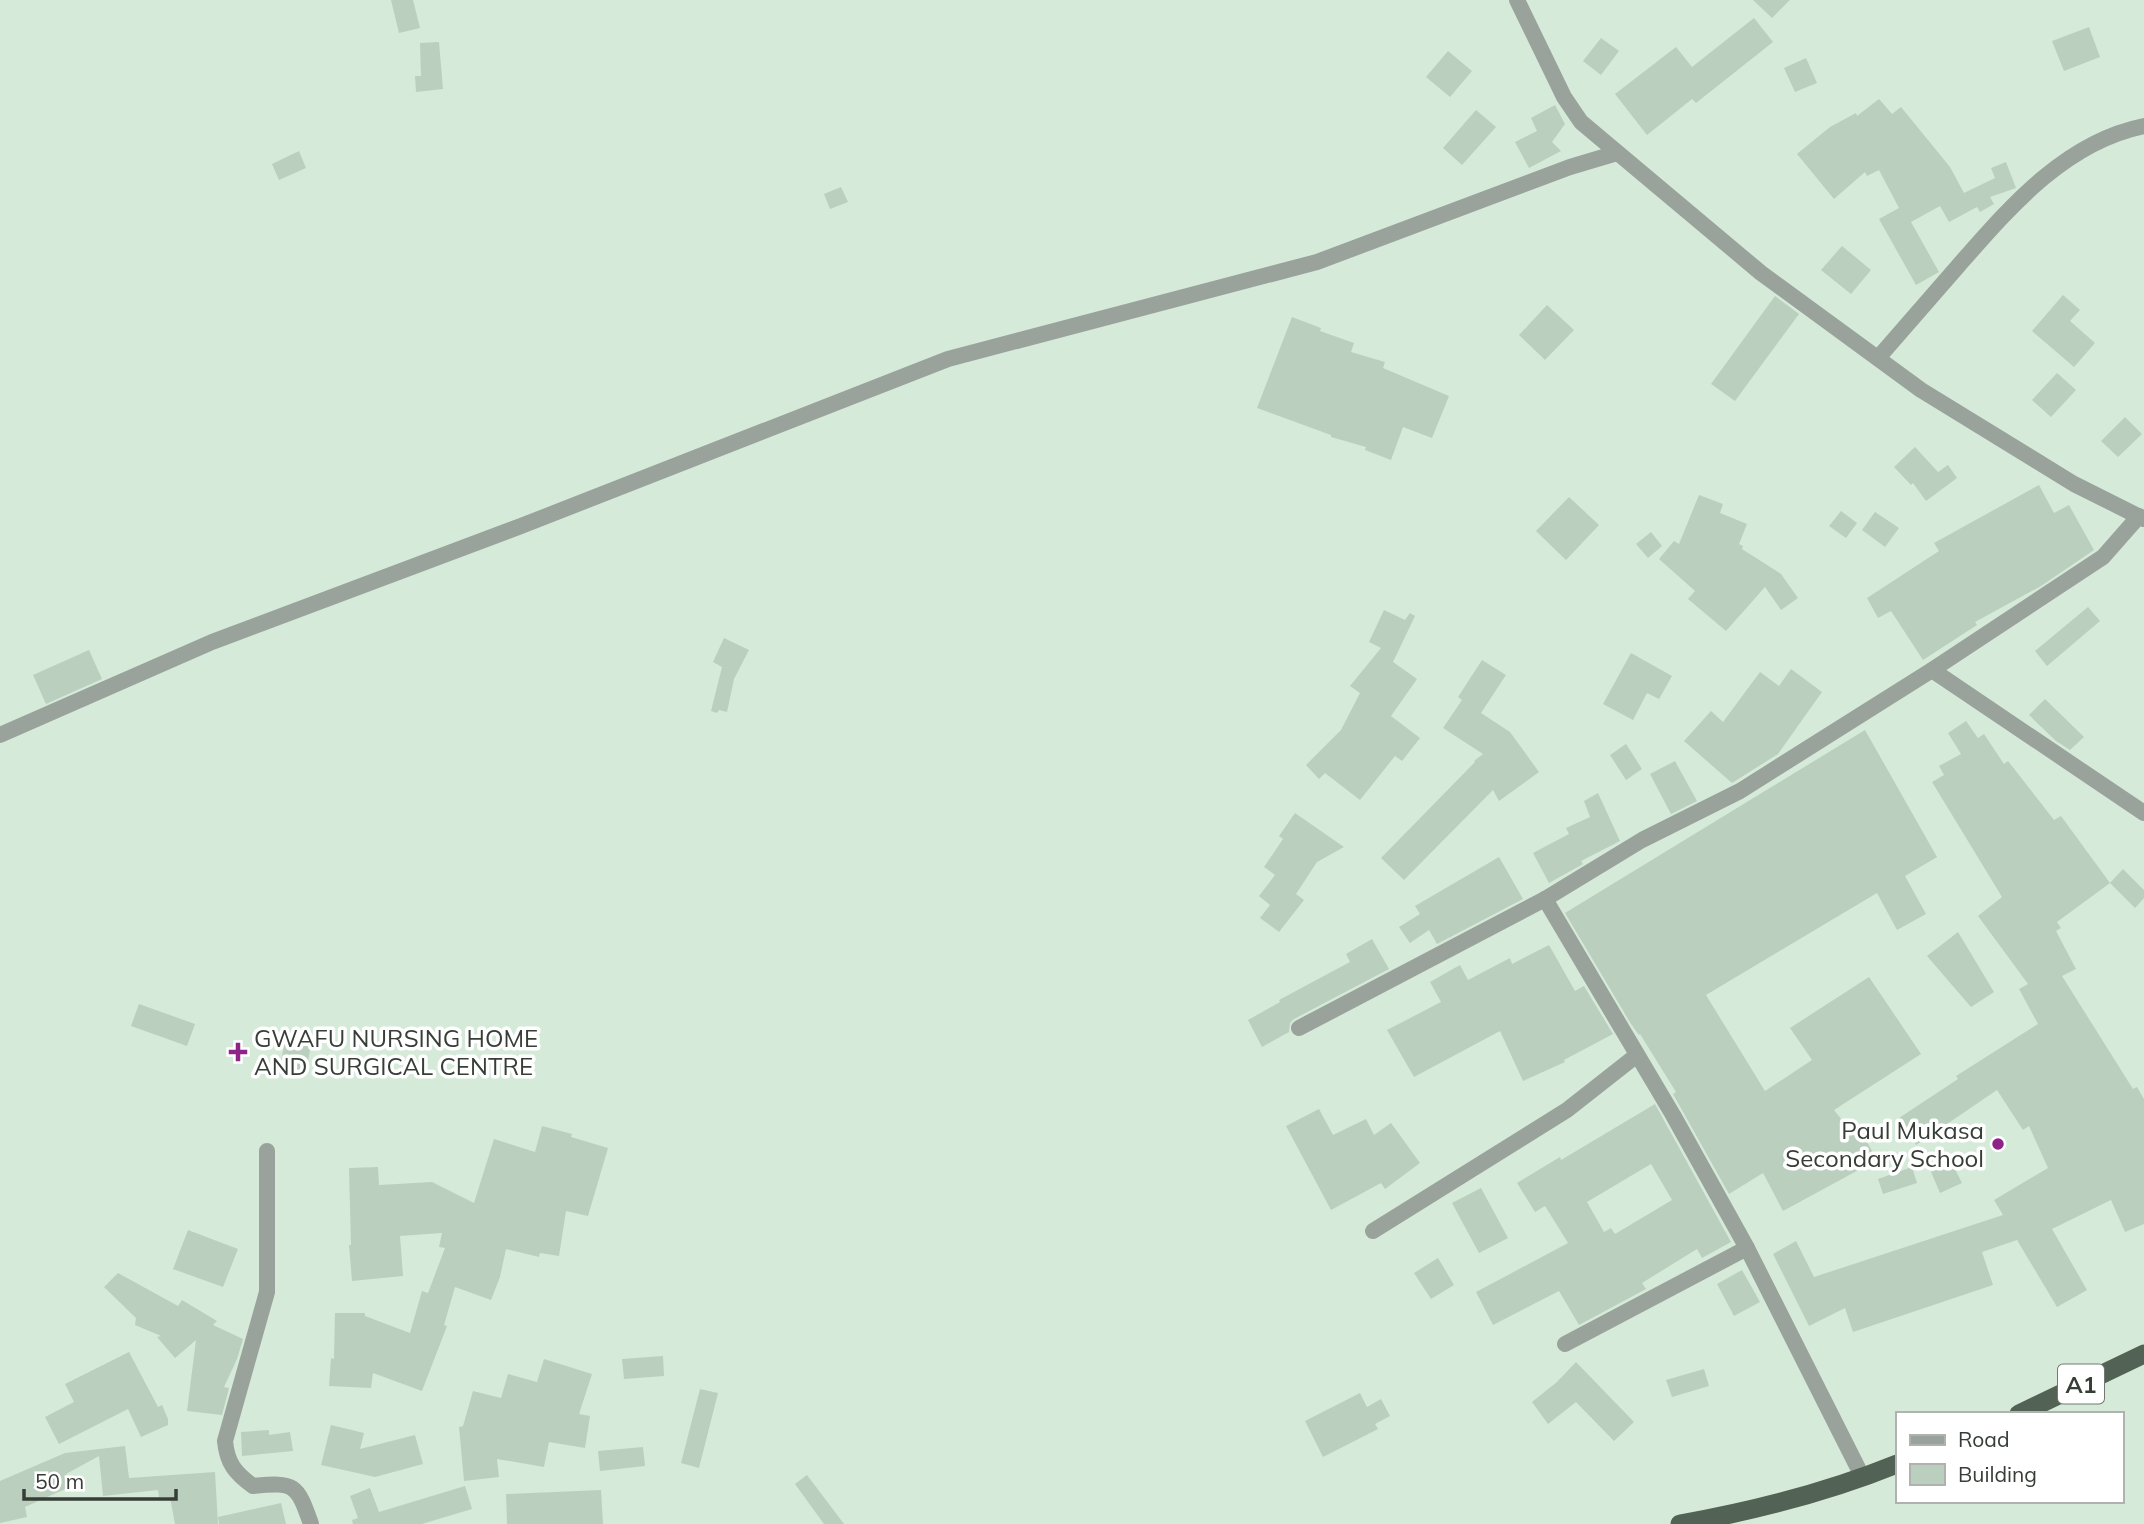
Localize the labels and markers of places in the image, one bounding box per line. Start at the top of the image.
place label: GWAFU NURSING HOME AND SURGICAL CENTRE [254,1023,538,1081]
marker: GWAFU NURSING HOME AND SURGICAL CENTRE [228,1042,248,1062]
place label: Paul Mukasa Secondary School [1785,1115,1984,1173]
marker: Paul Mukasa Secondary School [1990,1136,2006,1152]

